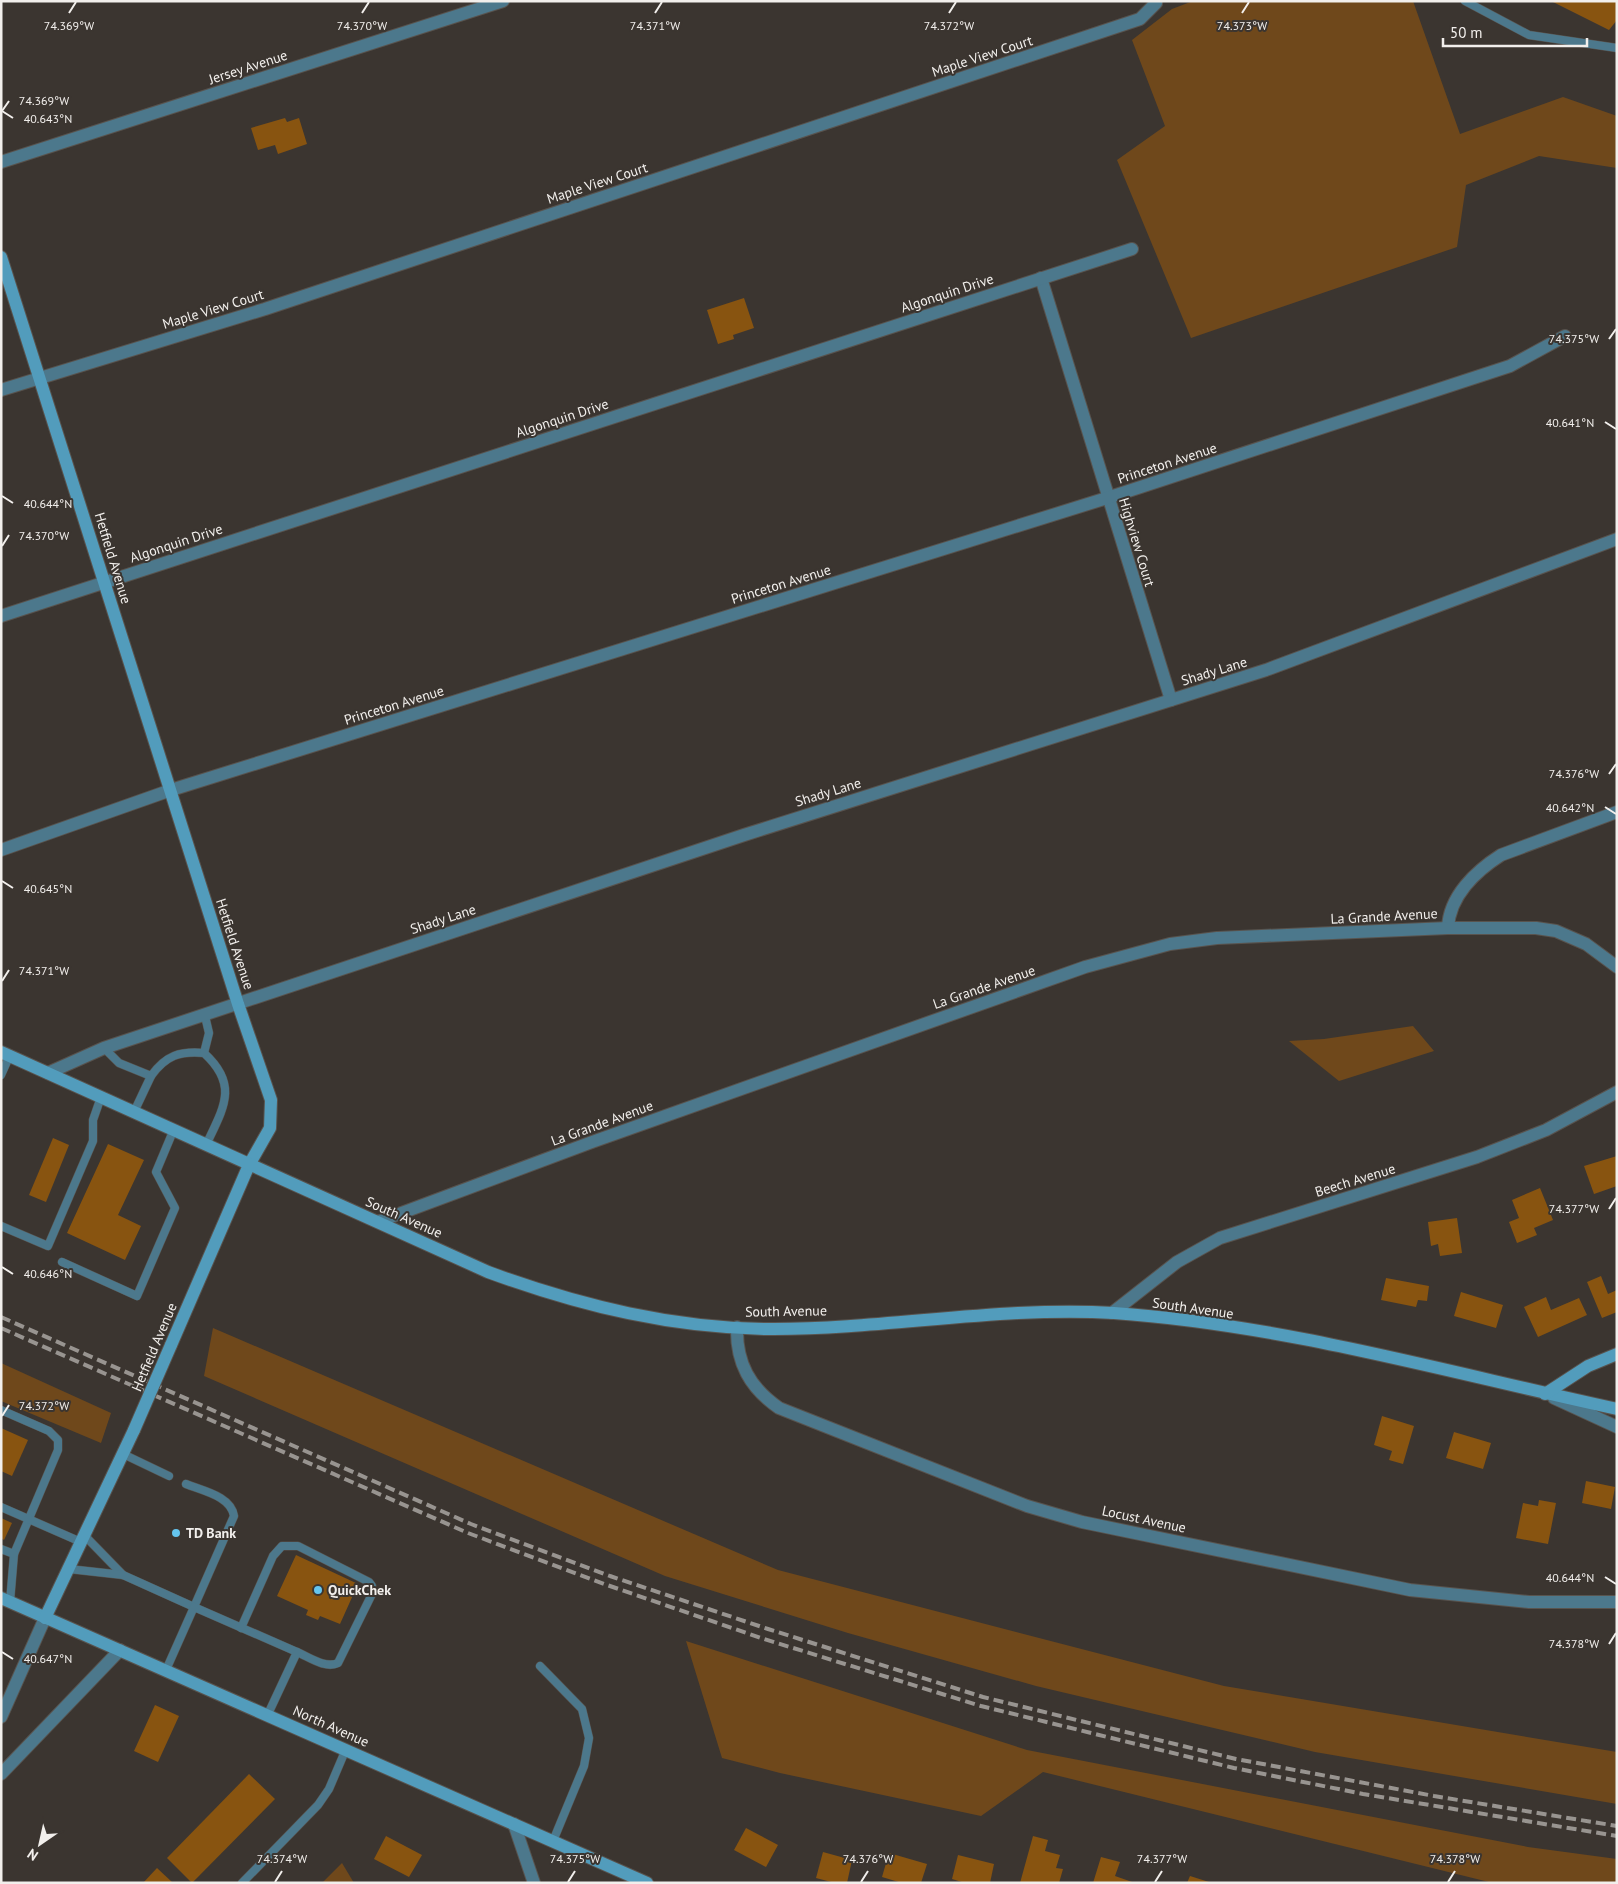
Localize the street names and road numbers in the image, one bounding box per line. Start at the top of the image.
street label: Maple View Court [929,31,1035,81]
street label: Jersey Avenue [205,46,290,88]
street label: Maple View Court [544,158,650,208]
street label: Algonquin Drive [898,270,996,316]
street label: Maple View Court [160,285,266,333]
street label: Algonquin Drive [513,395,611,441]
street label: Princeton Avenue [1115,438,1219,488]
street label: Highview Court [1115,495,1159,589]
street label: Hetfield Avenue [91,510,135,606]
street label: Algonquin Drive [127,520,225,566]
street label: Princeton Avenue [729,560,833,608]
street label: Shady Lane [1179,652,1249,690]
street label: Princeton Avenue [342,681,446,729]
street label: Shady Lane [793,773,863,811]
street label: Hetfield Avenue [212,896,258,992]
street label: Shady Lane [408,900,478,938]
street label: La Grande Avenue [1330,904,1438,928]
street label: La Grande Avenue [930,961,1038,1013]
street label: La Grande Avenue [549,1096,655,1150]
street label: Beech Avenue [1313,1159,1397,1201]
street label: South Avenue [363,1192,445,1242]
street label: South Avenue [1151,1293,1235,1323]
street label: Hetfield Avenue [127,1300,181,1394]
street label: South Avenue [745,1301,827,1321]
street label: Locust Avenue [1100,1501,1188,1537]
street label: North Avenue [290,1701,372,1751]

